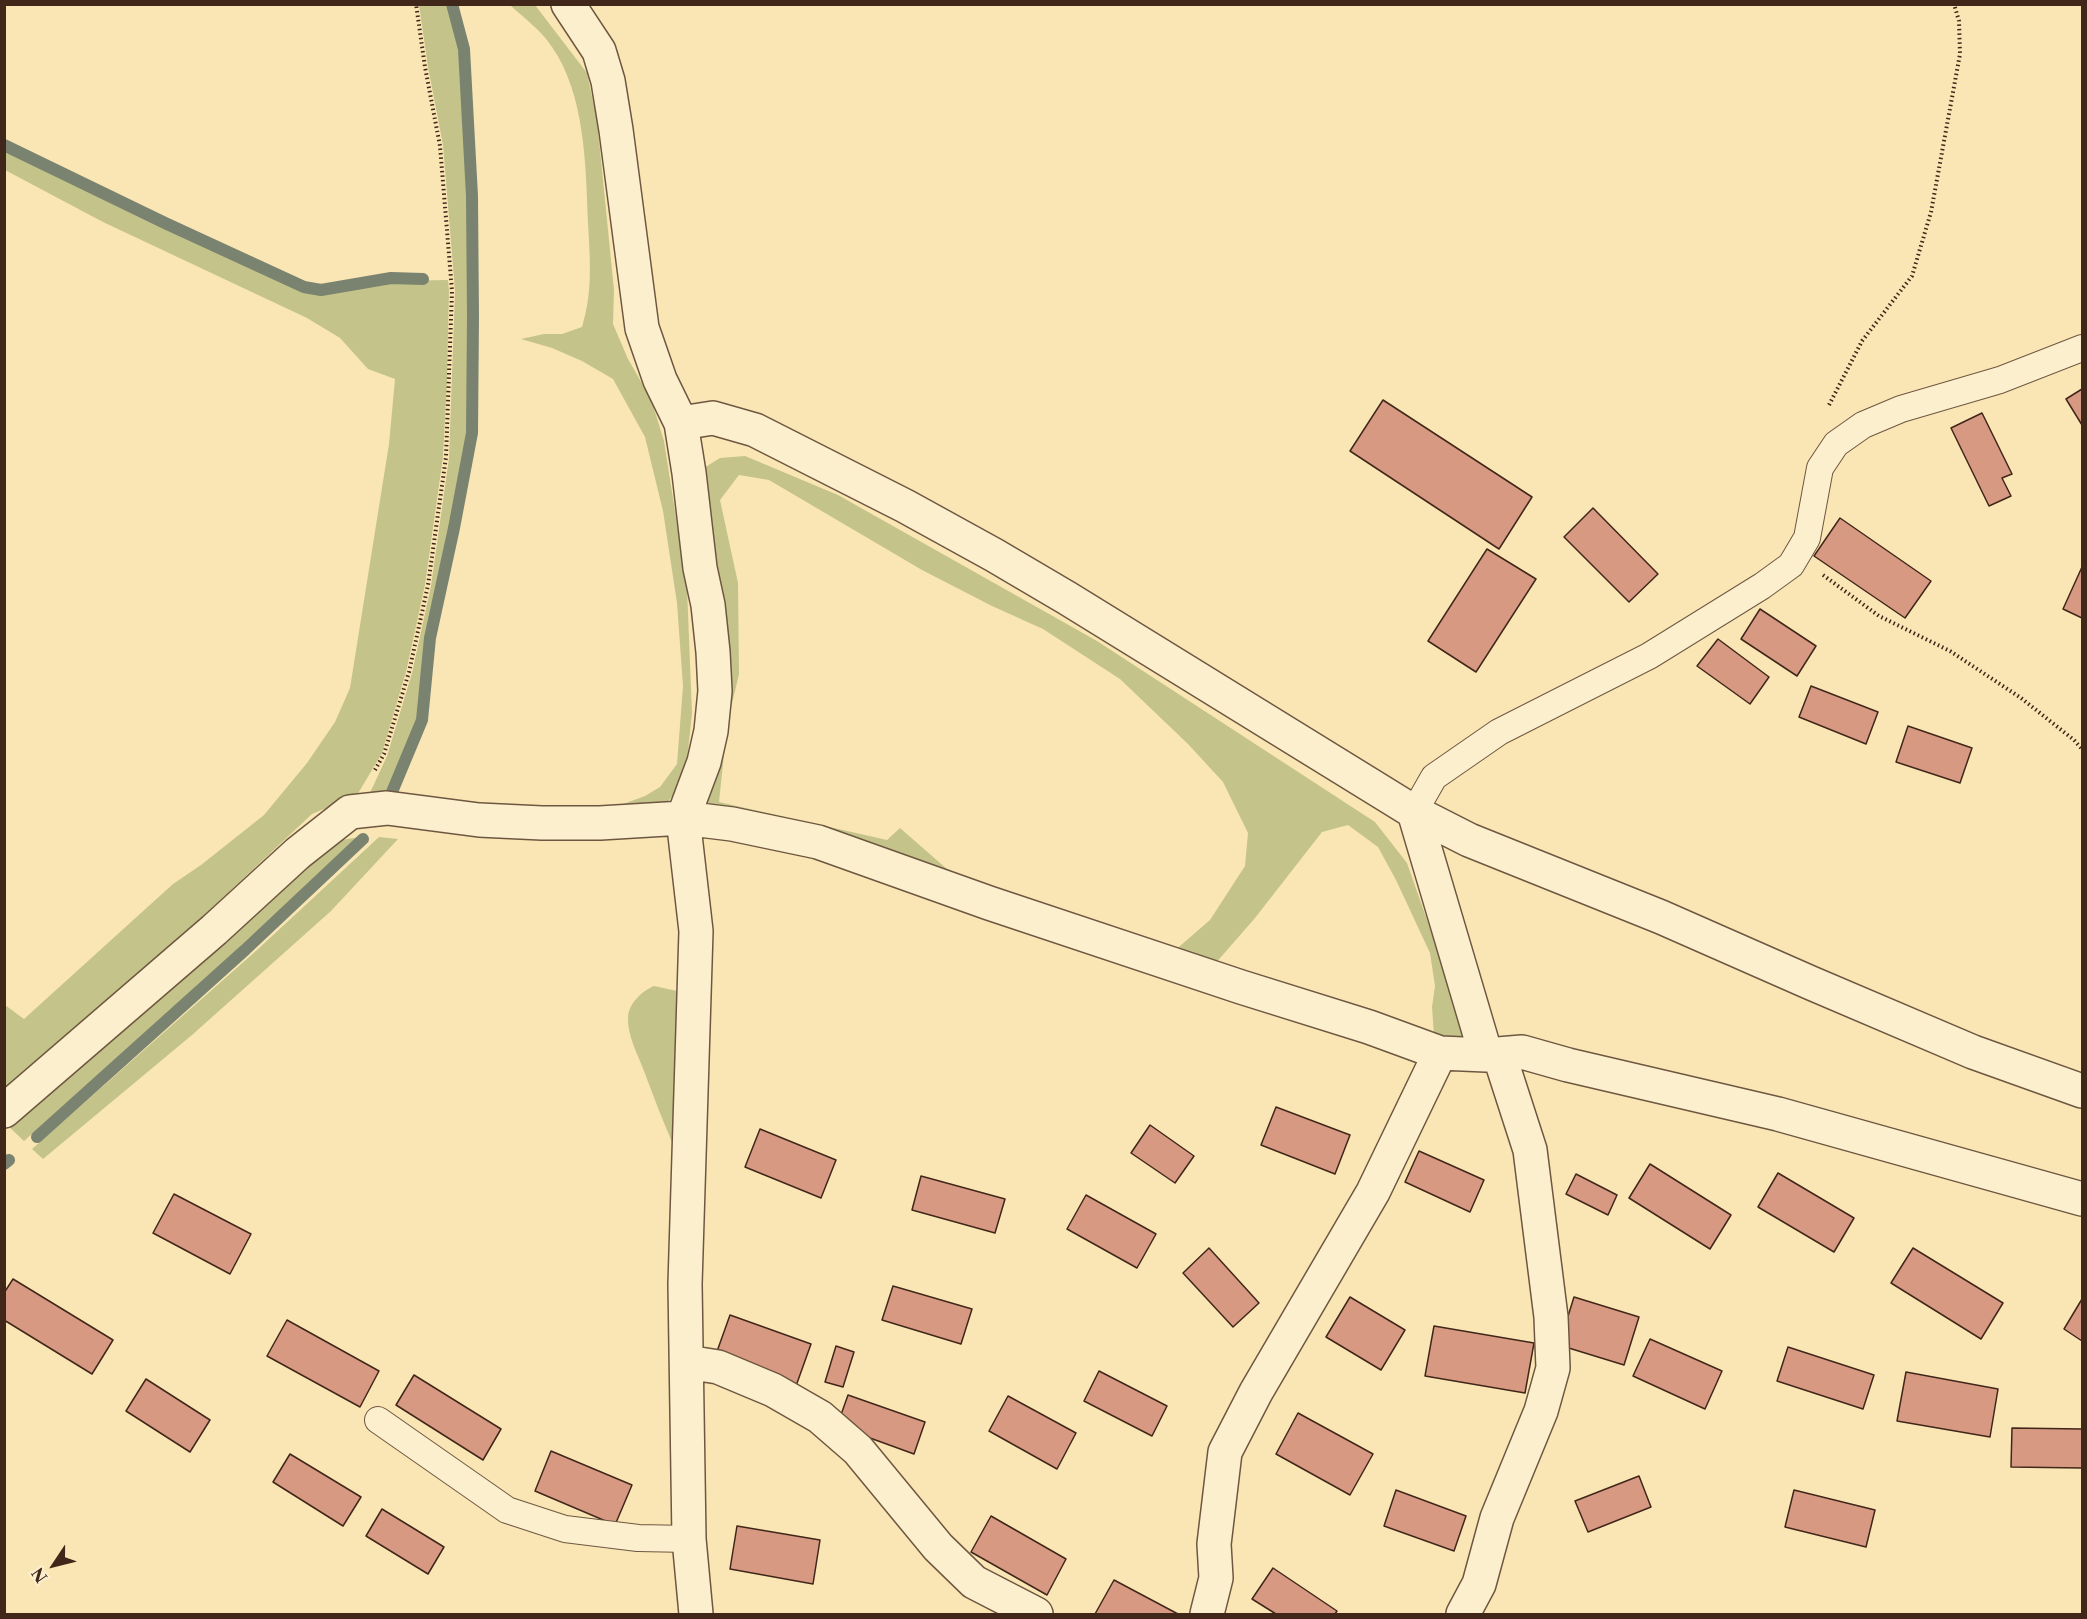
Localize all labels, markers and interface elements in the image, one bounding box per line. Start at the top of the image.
north arrow [24,1535,84,1595]
text: N [27,1564,51,1587]

